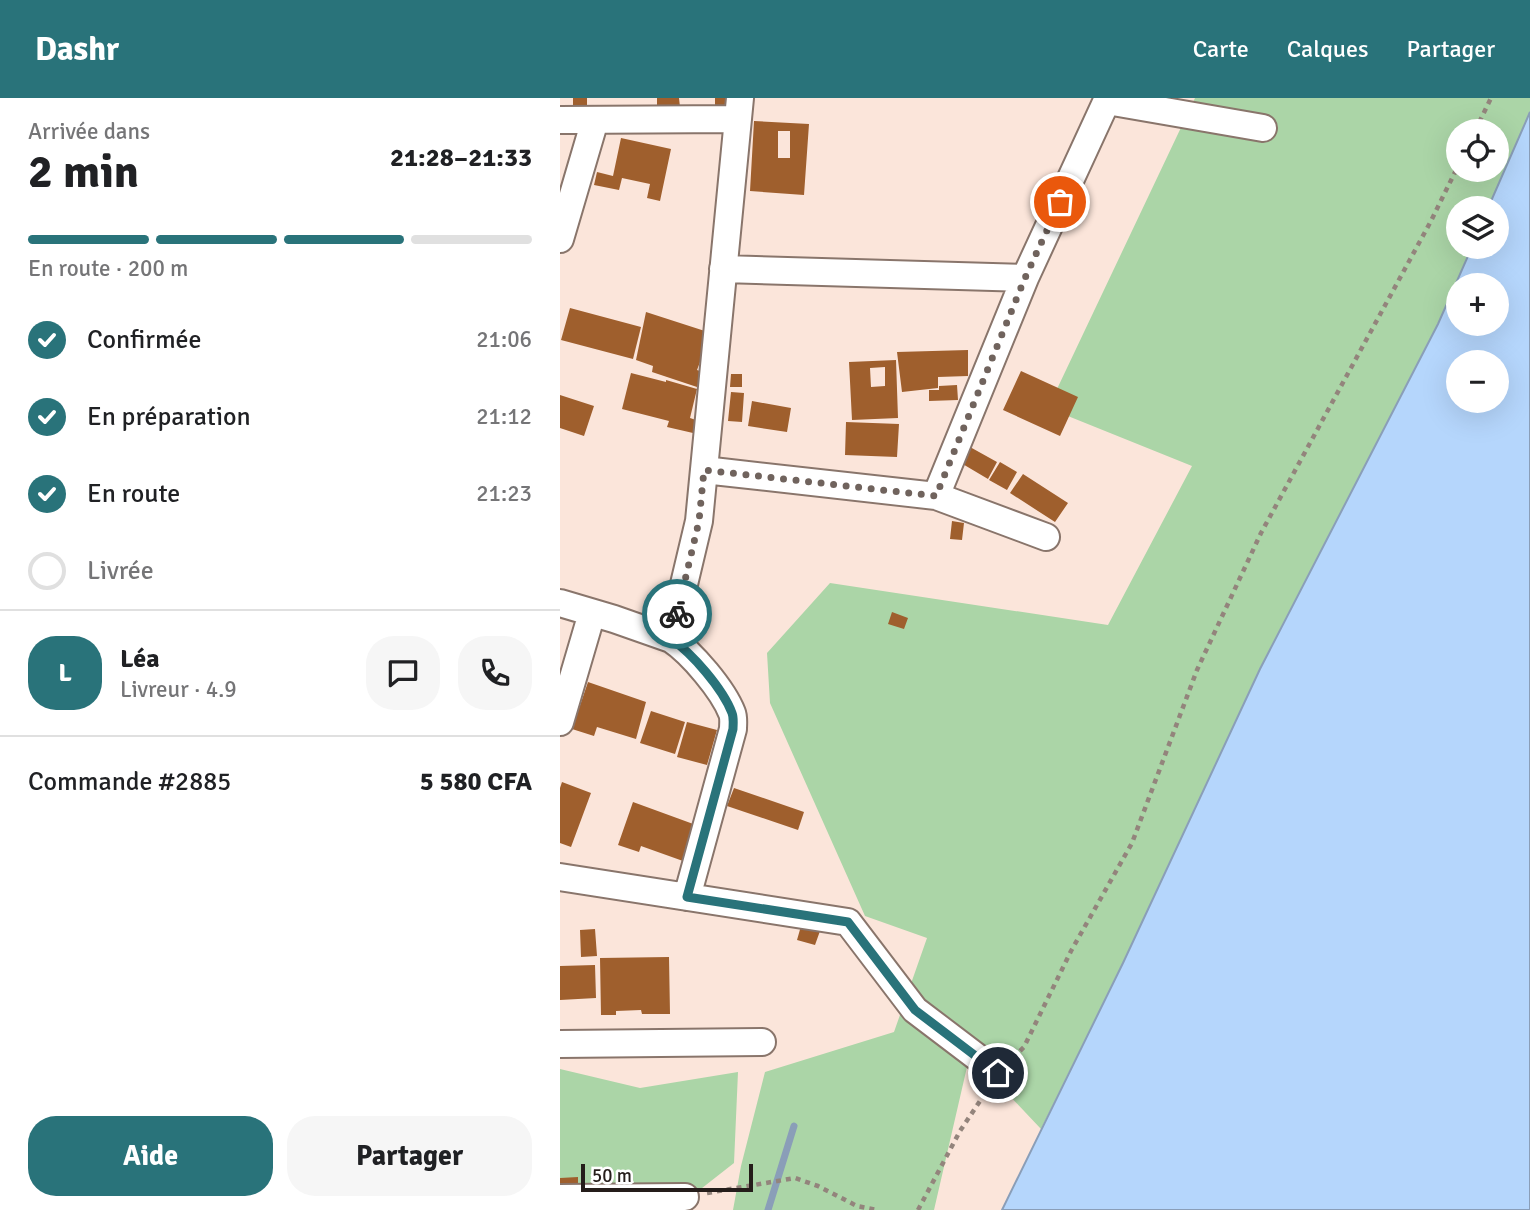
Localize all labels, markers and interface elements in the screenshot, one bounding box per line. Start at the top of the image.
text: Dashr [35,29,119,70]
text: Carte [1193,34,1249,64]
text: Calques [1287,34,1368,64]
text: Partager [1406,34,1495,64]
text: Arrivée dans [28,117,150,146]
map controls [1446,119,1509,413]
button: locate [1446,119,1509,182]
text: 21:28–21:33 [390,142,532,174]
text: 2 min [28,144,139,200]
pin [1030,172,1090,232]
icon: bag [1041,183,1079,221]
button: layers [1446,196,1509,259]
text: En route · 200 m [28,254,188,283]
button: + [1446,273,1509,336]
icon: check [28,321,66,359]
text: Confirmée [87,324,202,356]
text: 21:06 [476,325,532,354]
button: − [1446,350,1509,413]
icon: check [28,398,66,436]
text: En préparation [87,401,251,433]
text: 21:12 [476,402,532,431]
icon: check [28,475,66,513]
text: En route [87,478,180,510]
text: 21:23 [476,479,532,508]
text: Livrée [87,555,154,587]
courier [642,579,712,649]
icon: bike [658,595,696,633]
button: chat [366,636,440,710]
button: phone [458,636,532,710]
text: Léa [120,643,160,675]
text: L [58,657,72,689]
text: Livreur · 4.9 [120,675,237,704]
text: Commande #2885 [28,766,231,798]
text: 5 580 CFA [420,766,532,798]
pin [968,1043,1028,1103]
icon: home [979,1054,1017,1092]
button: Aide [28,1116,273,1196]
button: Partager [287,1116,532,1196]
scale bar [581,1161,752,1193]
text: 50 m [592,1164,632,1188]

